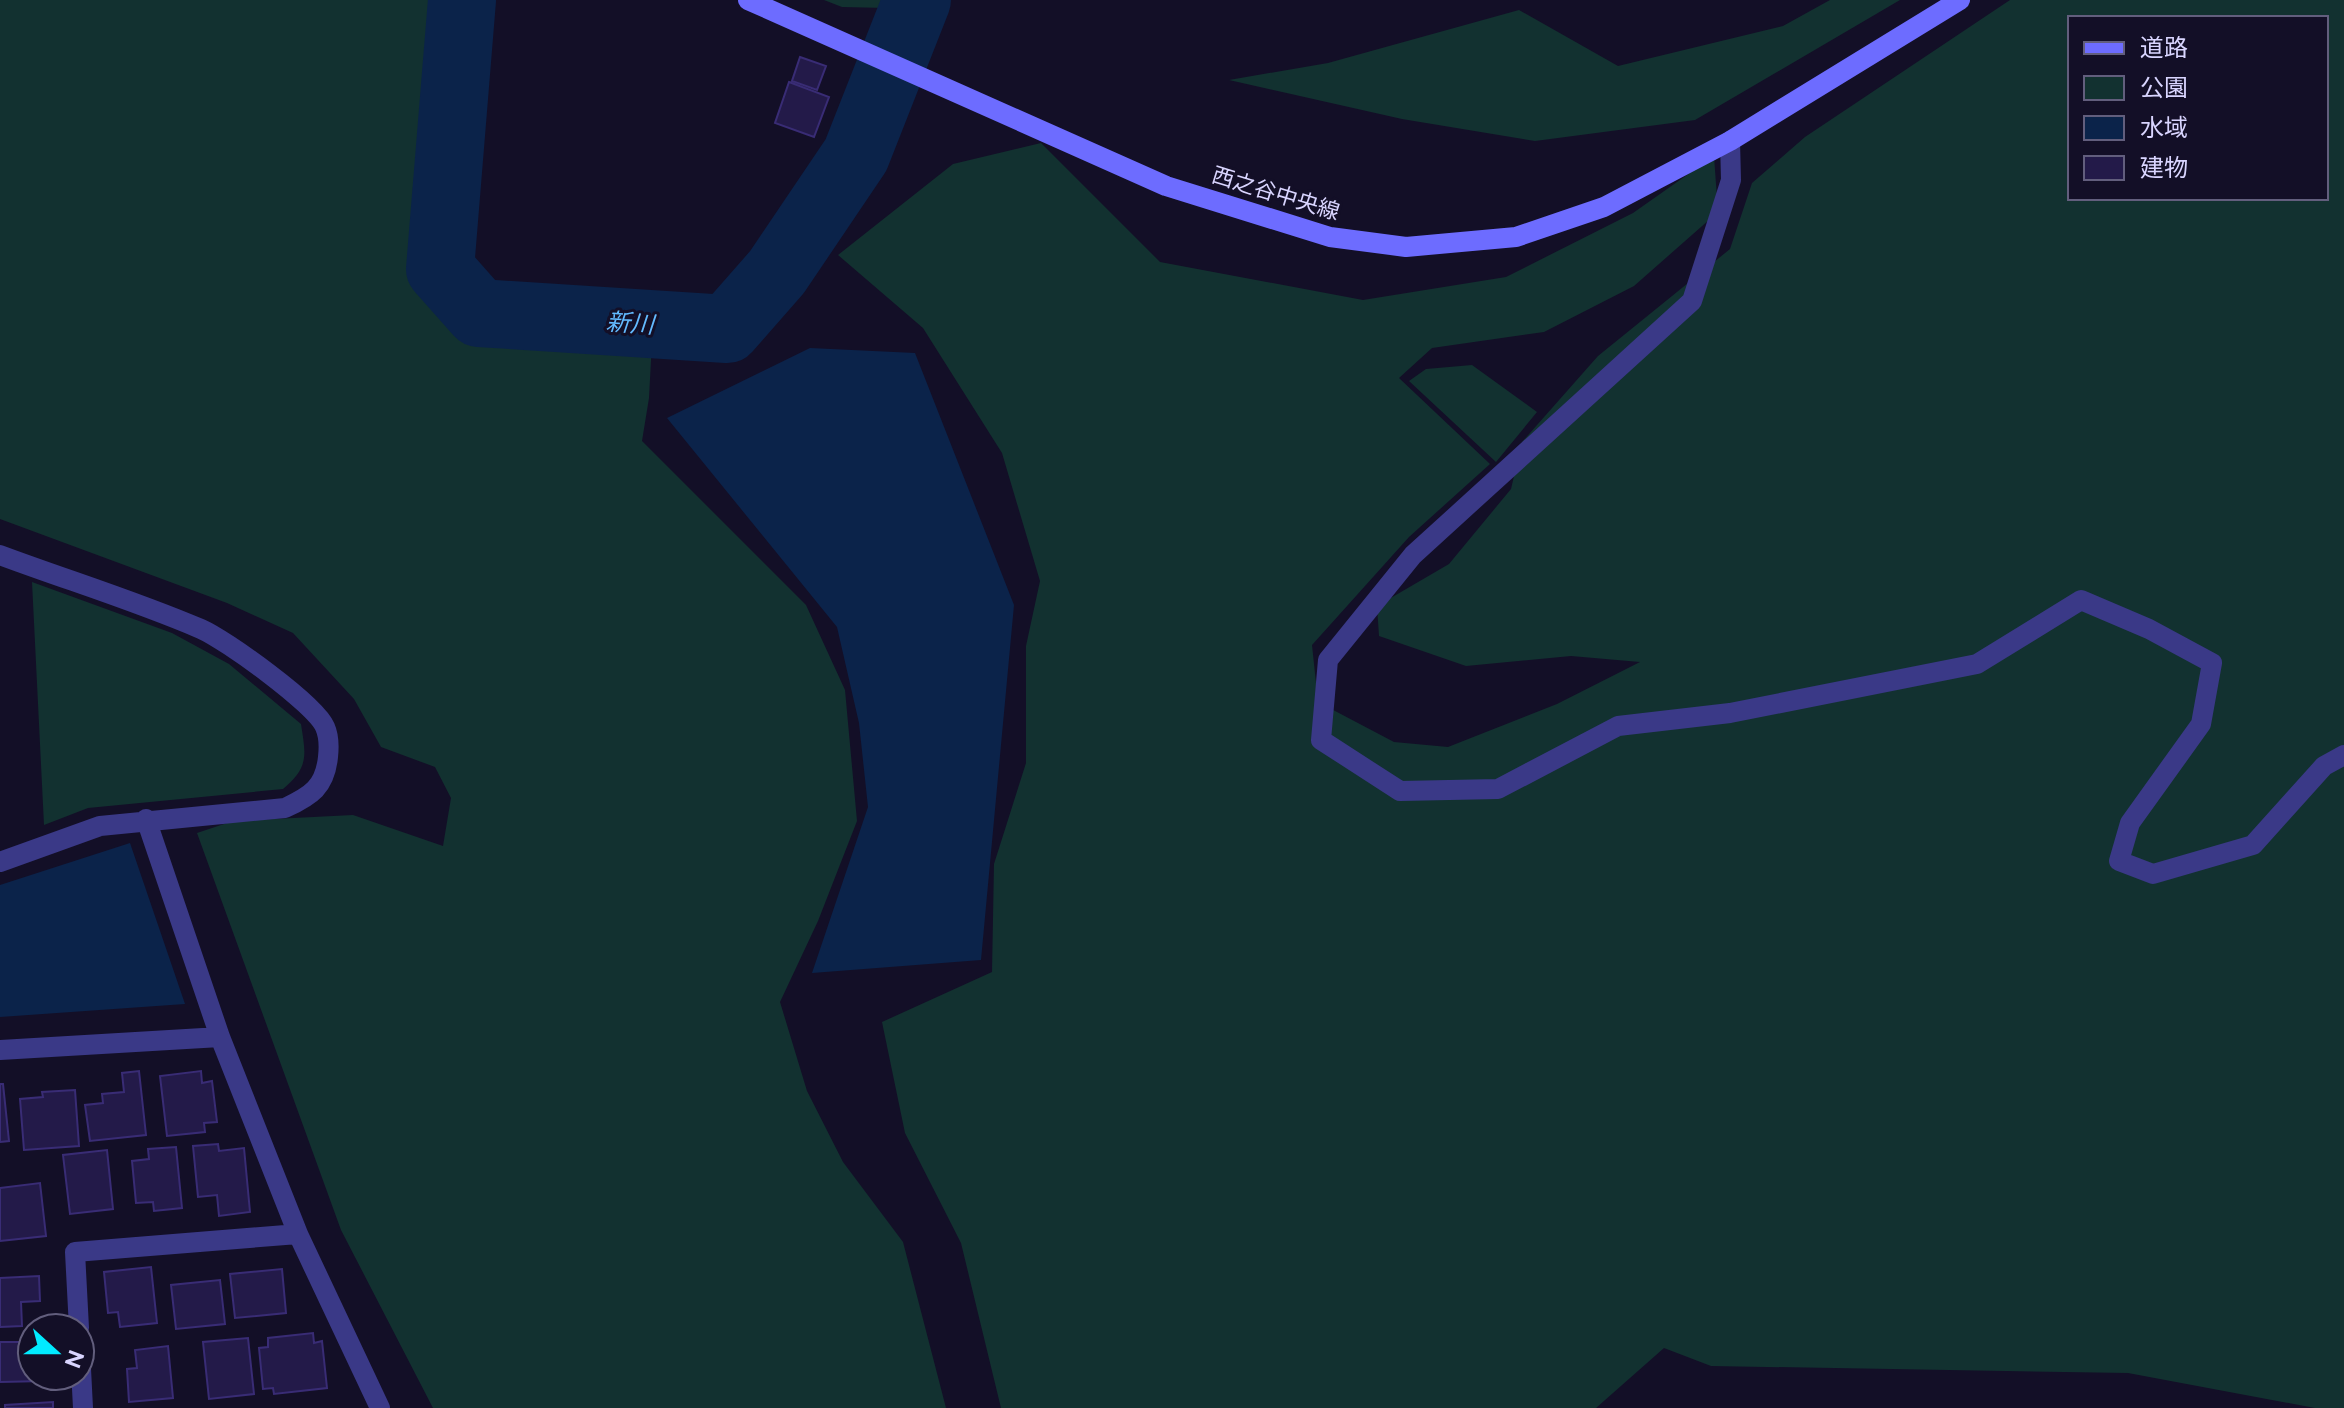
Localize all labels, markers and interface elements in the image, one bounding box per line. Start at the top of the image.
legend [2068,16,2328,200]
text: 道路 [2140,33,2188,62]
text: 公園 [2140,73,2188,102]
text: 水域 [2140,113,2188,142]
text: 建物 [2140,153,2188,182]
street label: 西之谷中央線 [1209,161,1343,225]
water label: 新川 [605,307,658,339]
north arrow [16,1312,96,1392]
text: N [60,1347,90,1372]

